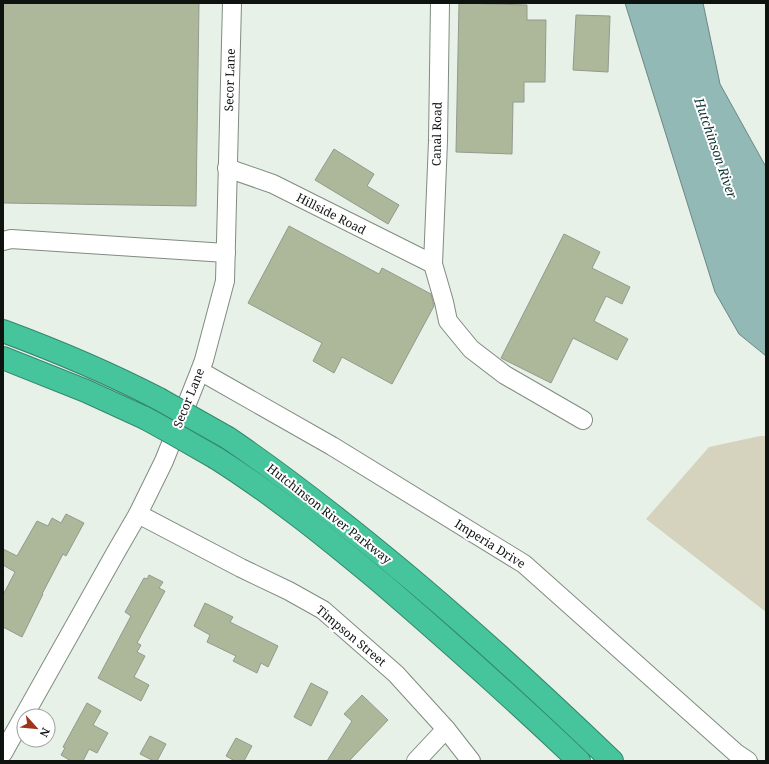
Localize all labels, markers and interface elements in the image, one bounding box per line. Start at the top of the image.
street label: Secor Lane [220,48,239,112]
water label: Hutchinson River [690,94,742,202]
street label: Canal Road [427,101,446,166]
street label: Hillside Road [294,189,369,239]
street label: Secor Lane [169,365,208,430]
street label: Hutchinson River Parkway [263,460,395,568]
street label: Imperia Drive [452,515,529,572]
street label: Timpson Street [313,601,390,670]
north arrow [16,708,56,748]
text: N [37,725,54,740]

